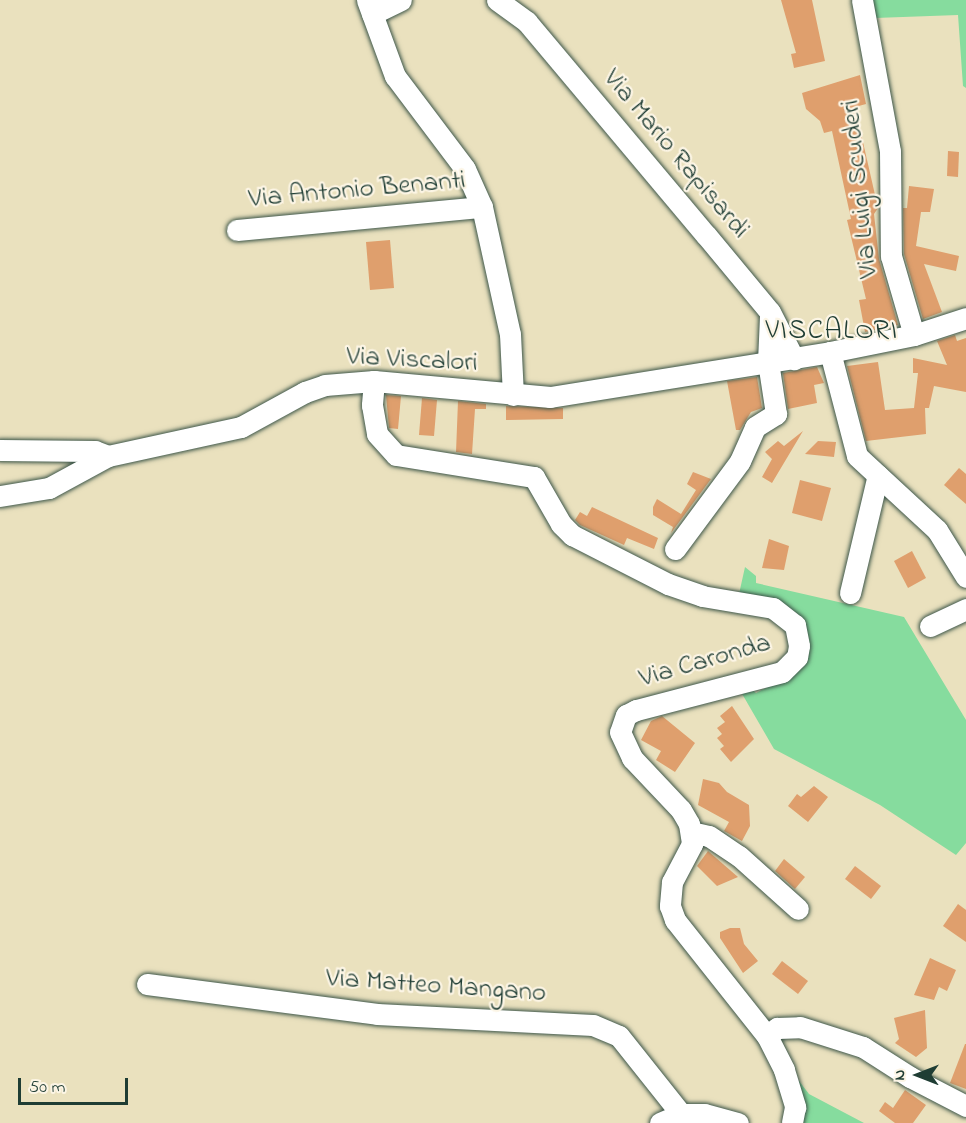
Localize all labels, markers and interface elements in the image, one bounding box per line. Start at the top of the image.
street label: Via Mario Rapisardi [596,63,756,245]
street label: Via Luigi Scuderi [835,98,885,280]
street label: Via Antonio Benanti [247,164,467,216]
district label: VISCALORI [766,315,898,349]
street label: Via Viscalori [346,340,478,380]
street label: Via Caronda [636,627,774,695]
street label: Via Matteo Mangano [325,962,547,1010]
north arrow [888,1045,948,1105]
scale bar [21,1066,130,1104]
text: N [888,1070,912,1080]
text: 50 m [29,1075,66,1101]

